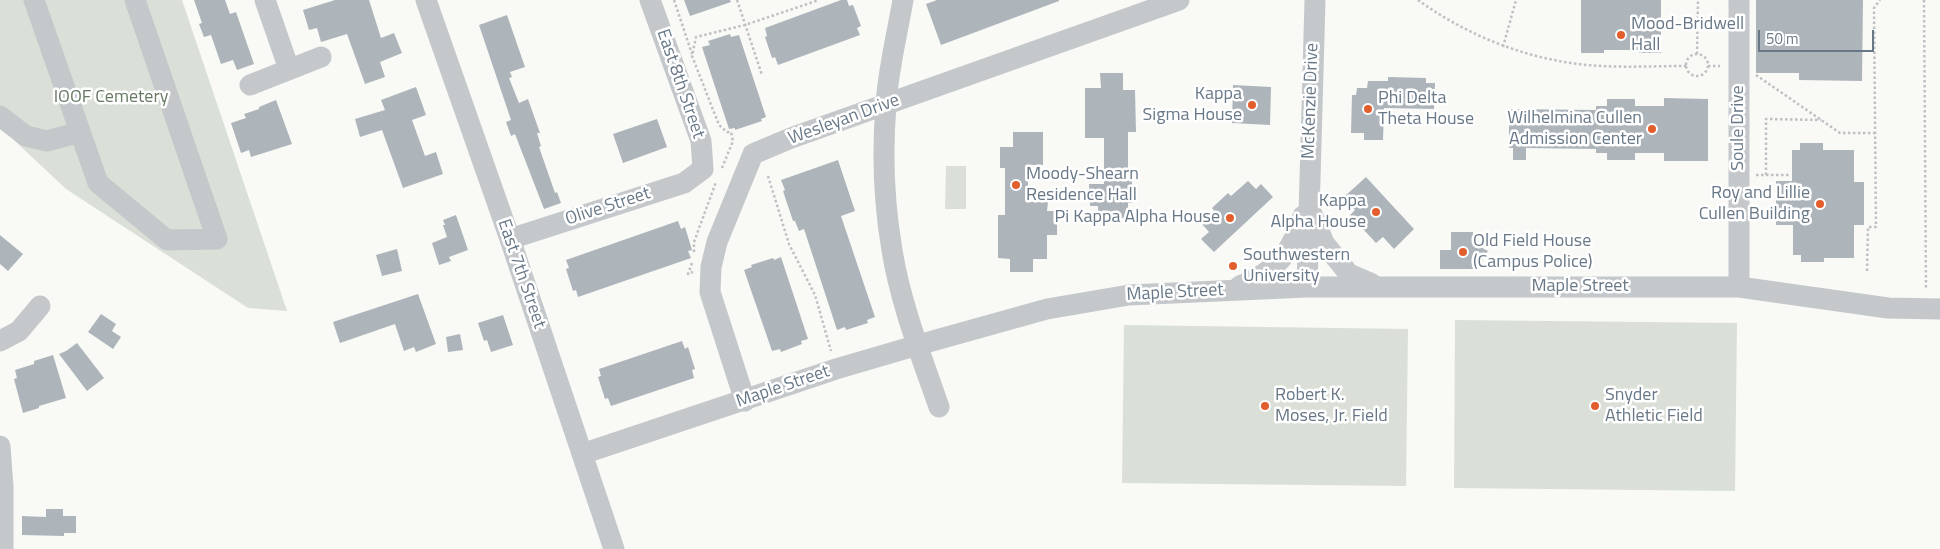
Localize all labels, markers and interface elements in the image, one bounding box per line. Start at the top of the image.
place label: Mood-Bridwell Hall [1631,14,1744,56]
scale bar [1760,20,1876,52]
street label: East 8th Street [651,27,709,141]
text: 50 m [1766,27,1799,50]
marker: Mood-Bridwell Hall [1615,29,1627,41]
street label: McKenzie Drive [1298,43,1324,159]
place label: Kappa Sigma House [1142,84,1242,126]
street label: Soule Drive [1728,85,1750,171]
park label: IOOF Cemetery [54,87,168,109]
place label: Phi Delta Theta House [1378,88,1474,130]
street label: Wesleyan Drive [785,90,903,150]
marker: Kappa Sigma House [1246,99,1258,111]
marker: Phi Delta Theta House [1362,103,1374,115]
place label: Wilhelmina Cullen Admission Center [1507,108,1642,150]
marker: Wilhelmina Cullen Admission Center [1646,123,1658,135]
place label: Moody-Shearn Residence Hall [1026,164,1139,206]
marker: Moody-Shearn Residence Hall [1010,179,1022,191]
street label: Olive Street [563,183,653,231]
place label: Roy and Lillie Cullen Building [1699,183,1810,225]
place label: Kappa Alpha House [1270,191,1366,233]
marker: Roy and Lillie Cullen Building [1814,198,1826,210]
marker: Kappa Alpha House [1370,206,1382,218]
place label: Pi Kappa Alpha House [1055,207,1220,229]
marker: Pi Kappa Alpha House [1224,212,1236,224]
street label: East 7th Street [492,217,550,331]
place label: Old Field House (Campus Police) [1473,231,1592,274]
place label: Southwestern University [1243,245,1350,288]
marker: Old Field House (Campus Police) [1457,246,1469,258]
marker: Southwestern University [1227,260,1239,272]
street label: Maple Street [1531,276,1629,298]
street label: Maple Street [1126,280,1224,306]
street label: Maple Street [734,361,832,413]
place label: Robert K. Moses, Jr. Field [1275,385,1388,428]
place label: Snyder Athletic Field [1605,385,1703,428]
marker: Robert K. Moses, Jr. Field [1259,400,1271,412]
marker: Snyder Athletic Field [1589,400,1601,412]

